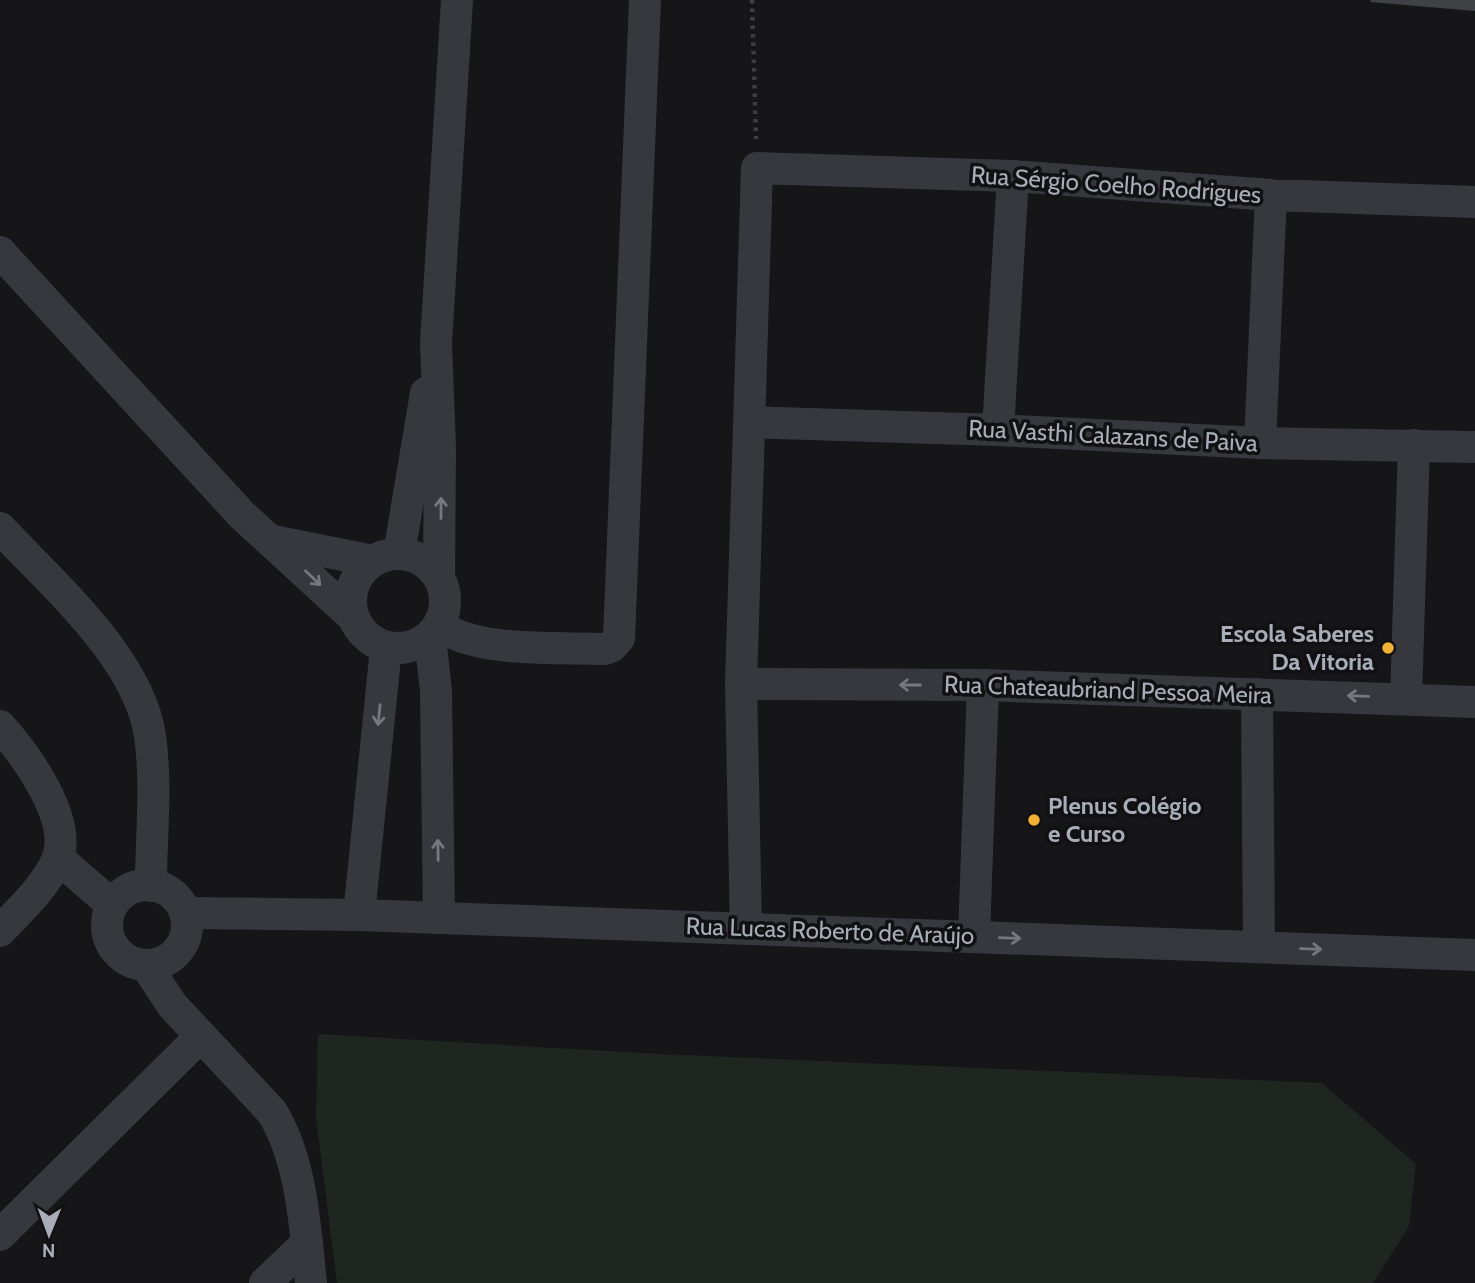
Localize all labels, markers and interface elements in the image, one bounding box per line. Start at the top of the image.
street label: Rua Sérgio Coelho Rodrigues [970,160,1262,209]
street label: Rua Vasthi Calazans de Paiva [968,413,1259,458]
one-way arrow [434,497,448,520]
one-way arrow [304,570,321,587]
place label: Escola Saberes Da Vitoria [1220,619,1374,676]
marker: Escola Saberes Da Vitoria [1380,640,1396,656]
street label: Rua Chateaubriand Pessoa Meira [944,669,1273,710]
one-way arrow [899,678,922,692]
one-way arrow [1347,690,1370,703]
one-way arrow [372,704,385,726]
place label: Plenus Colégio e Curso [1048,791,1202,848]
marker: Plenus Colégio e Curso [1026,812,1042,828]
one-way arrow [431,838,445,861]
street label: Rua Lucas Roberto de Araújo [685,911,975,950]
one-way arrow [999,931,1022,944]
one-way arrow [1299,942,1322,955]
north arrow [14,1199,84,1269]
text: N [42,1239,56,1262]

